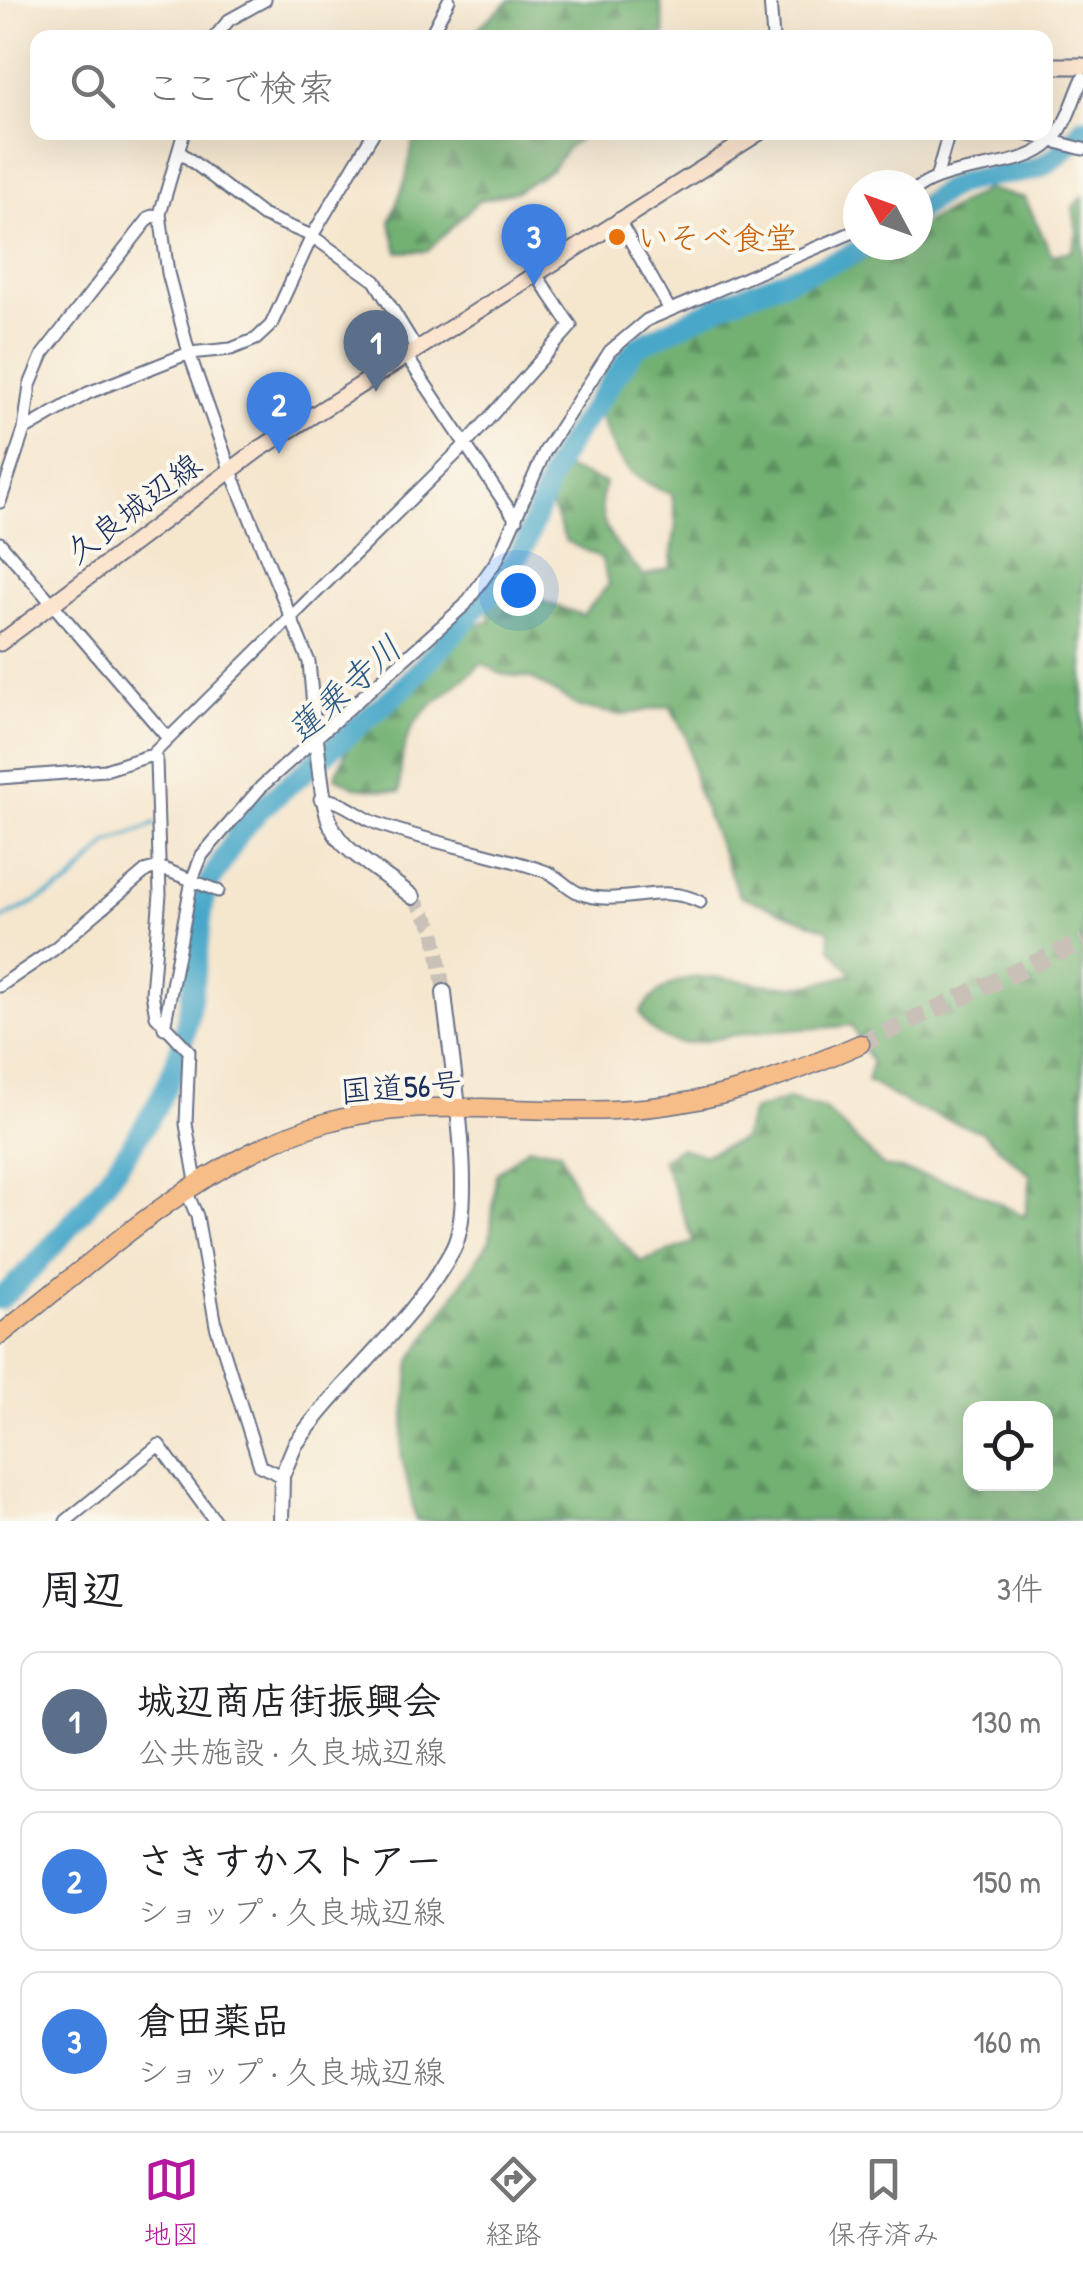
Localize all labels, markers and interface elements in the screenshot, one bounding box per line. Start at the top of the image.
search box [30,30,1053,140]
icon: search [65,58,120,113]
text: ここで検索 [145,61,335,113]
north arrow [843,170,933,260]
pin: 3 [502,204,566,286]
place label: いそべ食堂 [637,216,797,259]
marker: いそべ食堂 [606,226,628,248]
pin: 1 [344,310,408,392]
pin: 2 [246,372,312,454]
street label: 久良城辺線 [56,443,210,573]
your location [493,565,544,616]
water label: 蓮乗寺川 [276,625,412,753]
street label: 国道56号 [338,1061,464,1113]
map controls [963,1401,1053,1491]
button: locate [963,1401,1053,1491]
text: 周辺 [40,1560,124,1617]
text: 3件 [997,1567,1043,1610]
text: 城辺商店街振興会 [137,1674,441,1726]
text: 1 [69,1700,80,1743]
text: 130 m [972,1700,1041,1743]
text: 公共施設 · 久良城辺線 [137,1730,446,1773]
text: さきすかストアー [137,1834,443,1886]
text: 2 [67,1860,82,1903]
text: 150 m [972,1860,1041,1903]
text: ショップ · 久良城辺線 [137,1890,445,1933]
text: 倉田薬品 [137,1994,289,2046]
text: 3 [67,2020,82,2063]
text: 160 m [973,2020,1041,2063]
text: ショップ · 久良城辺線 [137,2050,445,2093]
tab: 地図 [143,2152,199,2253]
tab: 経路 [485,2152,542,2253]
tab: 保存済み [828,2152,940,2253]

